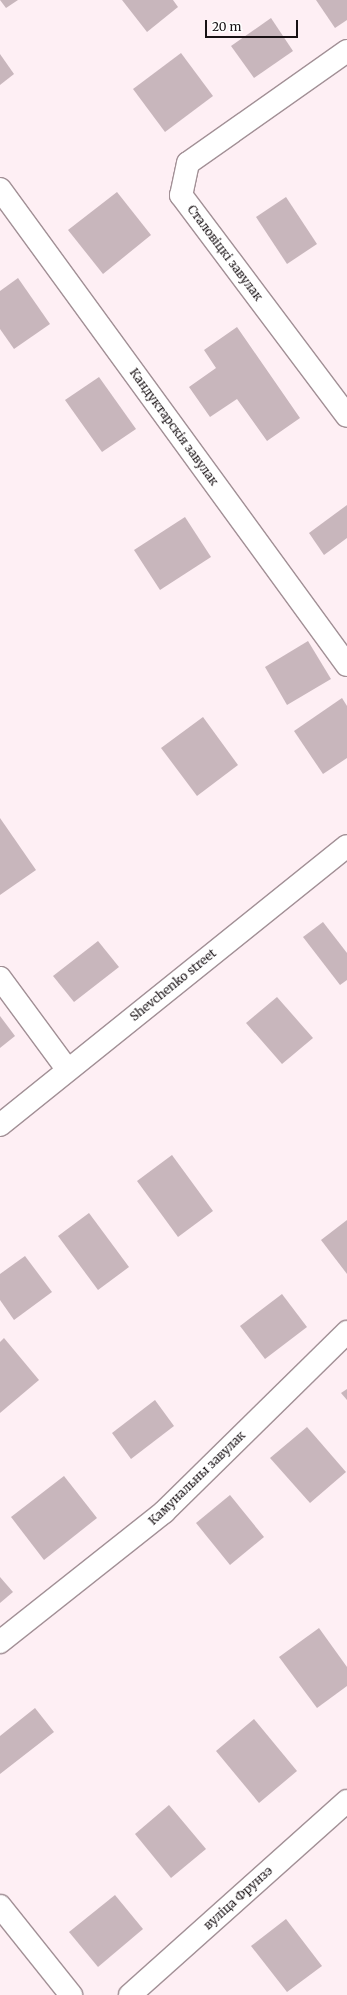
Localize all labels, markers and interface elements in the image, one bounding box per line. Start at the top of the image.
scale bar [207,12,300,38]
text: 20 m [212,19,241,34]
street label: Сталовіцкі завулак [184,202,266,304]
street label: Кандуктарскія завулак [127,366,221,488]
street label: Shevchenko street [127,946,219,1024]
street label: Камунальны завулак [146,1428,248,1528]
street label: вуліца Фрунзэ [201,1863,275,1933]

